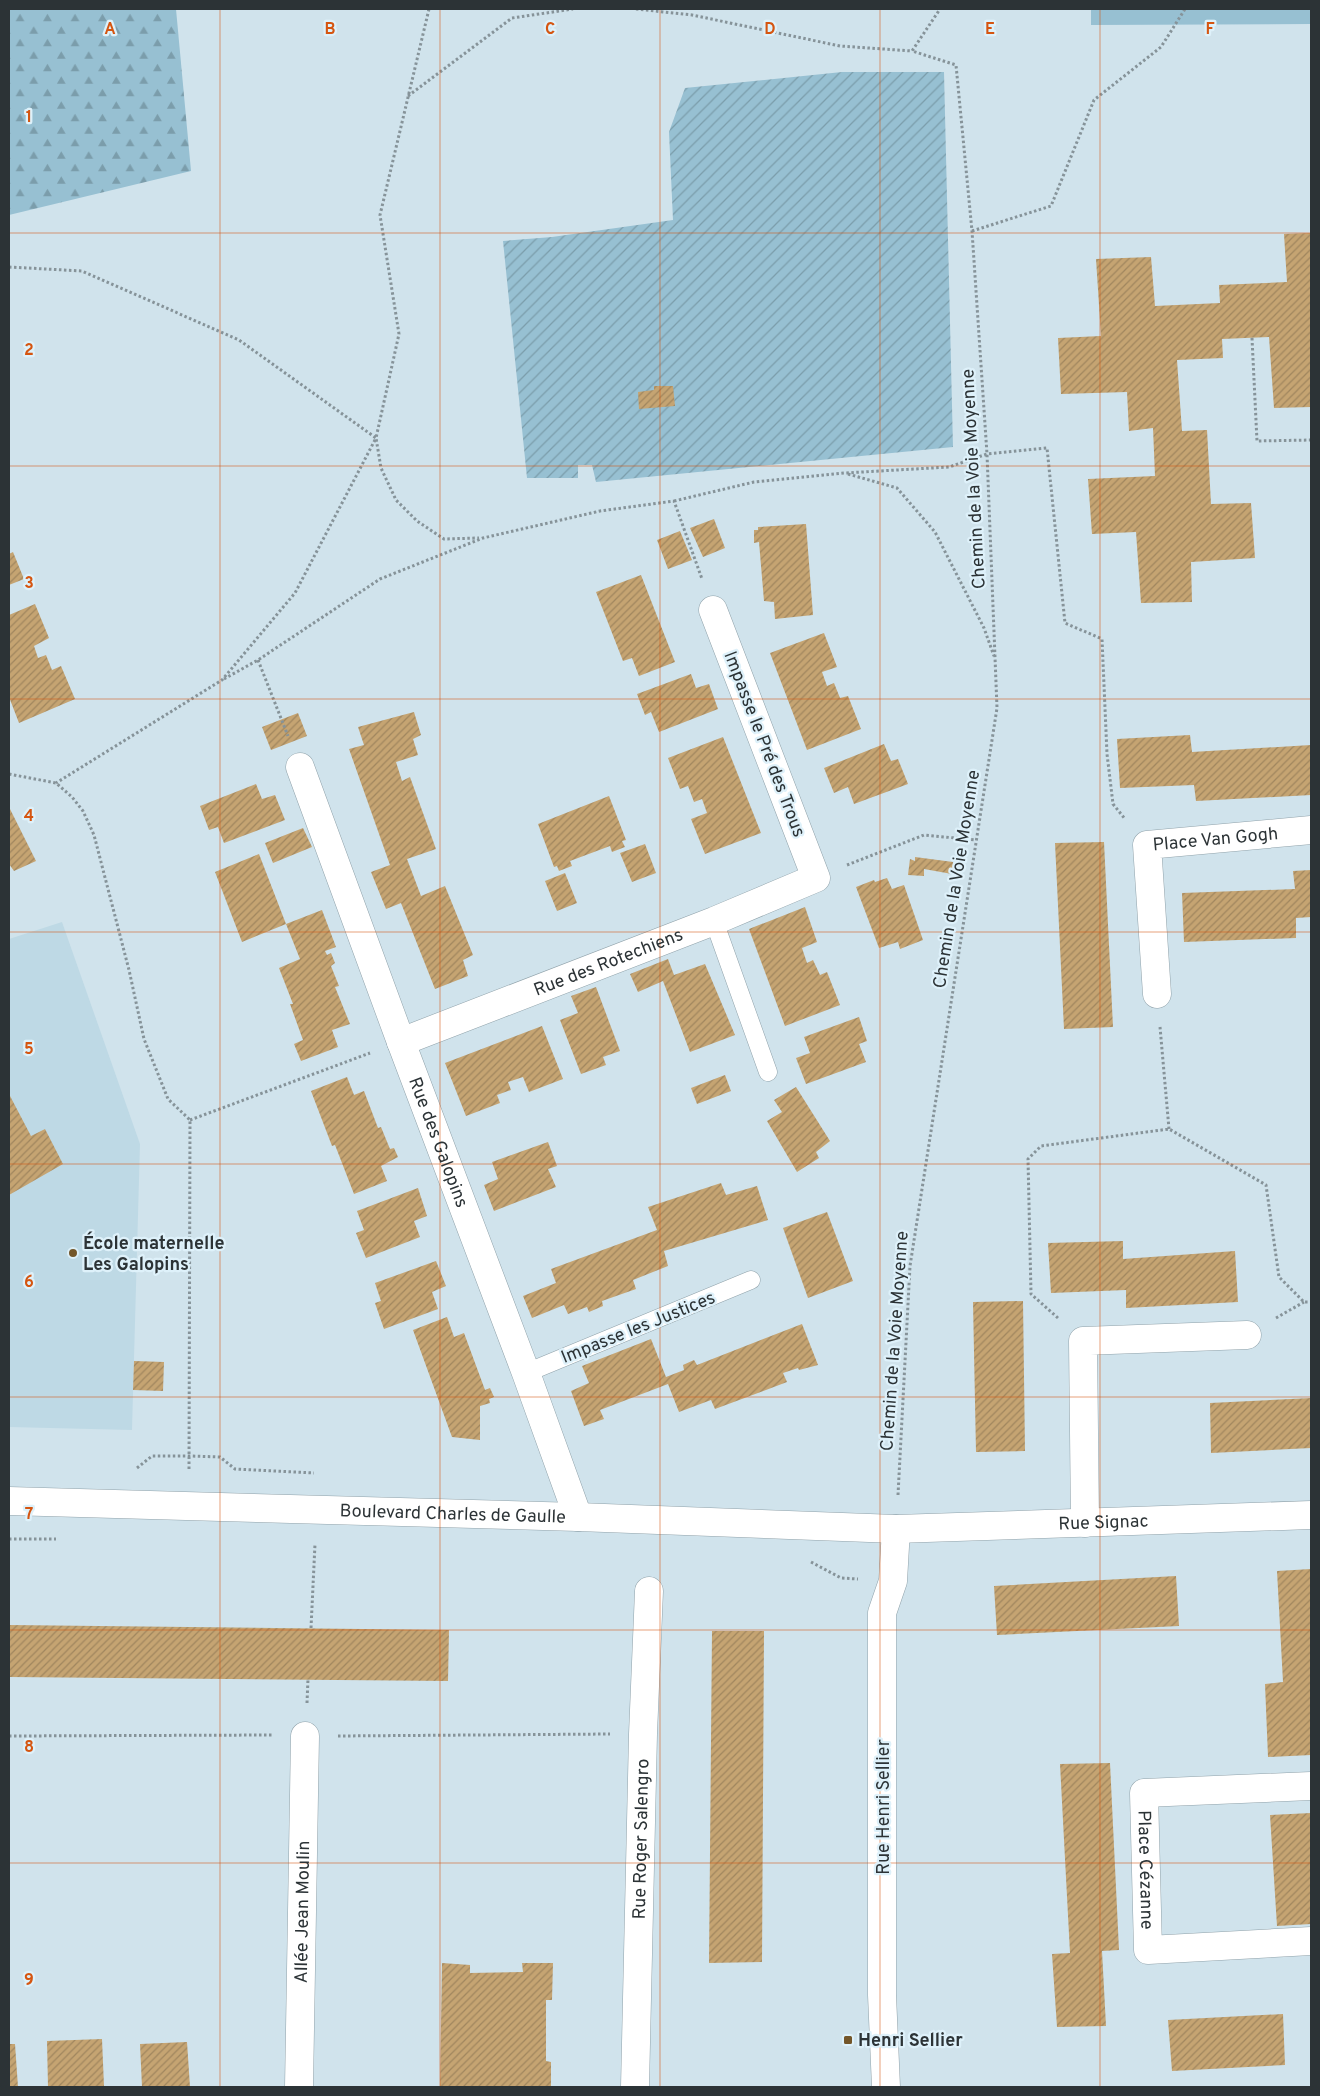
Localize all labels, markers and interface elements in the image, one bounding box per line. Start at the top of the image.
text: A [104,20,116,40]
text: B [324,20,336,40]
text: C [545,20,555,40]
text: D [764,20,776,40]
text: E [985,20,995,40]
text: F [1205,20,1215,40]
text: 1 [26,108,32,128]
text: 2 [24,341,34,361]
street label: Chemin de la Voie Moyenne [957,368,992,590]
text: 3 [24,574,34,594]
street label: Impasse le Pré des Trous [718,648,810,841]
street label: Chemin de la Voie Moyenne [929,768,986,990]
text: 4 [24,807,34,827]
street label: Place Van Gogh [1152,823,1279,857]
street label: Rue des Rotechiens [531,924,687,1003]
text: 5 [24,1040,34,1060]
street label: Rue des Galopins [402,1074,473,1211]
street label: Chemin de la Voie Moyenne [876,1230,915,1452]
place label: École maternelle Les Galopins [83,1231,224,1277]
marker: École maternelle Les Galopins [67,1247,79,1259]
text: 6 [24,1273,34,1293]
street label: Impasse les Justices [558,1287,719,1370]
street label: Boulevard Charles de Gaulle [339,1500,566,1530]
text: 7 [25,1505,33,1525]
street label: Rue Signac [1058,1510,1149,1537]
text: 8 [24,1738,34,1758]
street label: Rue Henri Sellier [873,1739,896,1875]
street label: Rue Roger Salengro [629,1758,655,1920]
street label: Place Cézanne [1131,1810,1157,1930]
street label: Allée Jean Moulin [291,1840,316,1984]
text: 9 [24,1971,34,1991]
place label: Henri Sellier [858,2030,963,2053]
marker: Henri Sellier [842,2034,854,2046]

